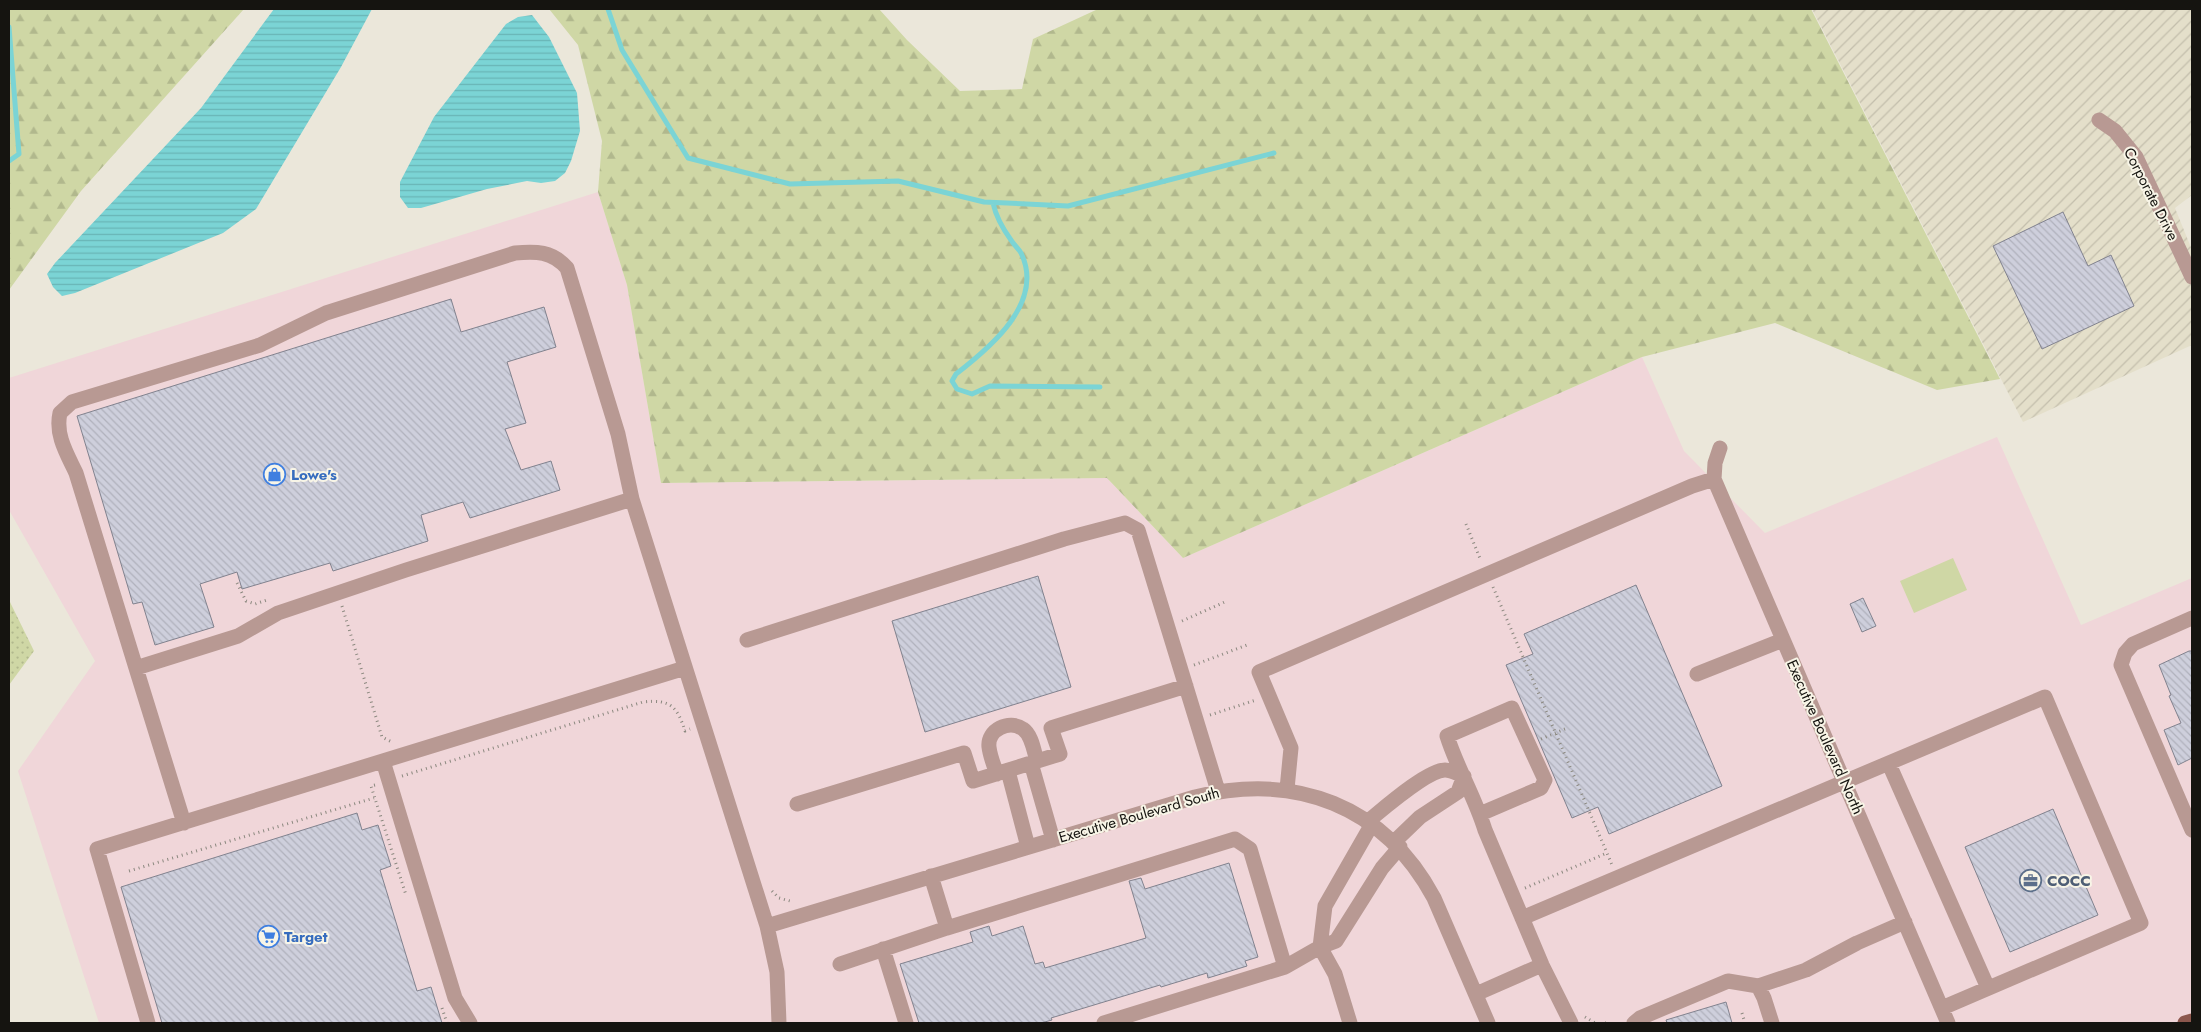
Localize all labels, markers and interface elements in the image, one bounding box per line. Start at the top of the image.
street label: Corporate Drive [2118,144,2184,245]
shop icon: Lowe's [263,463,287,487]
place label: Lowe's [291,464,337,486]
street label: Executive Boulevard North [1781,656,1869,818]
street label: Executive Boulevard South [1056,781,1222,849]
office icon: COCC [2019,869,2043,893]
place label: COCC [2047,870,2091,892]
supermarket icon: Target [256,925,280,949]
place label: Target [284,926,328,948]

